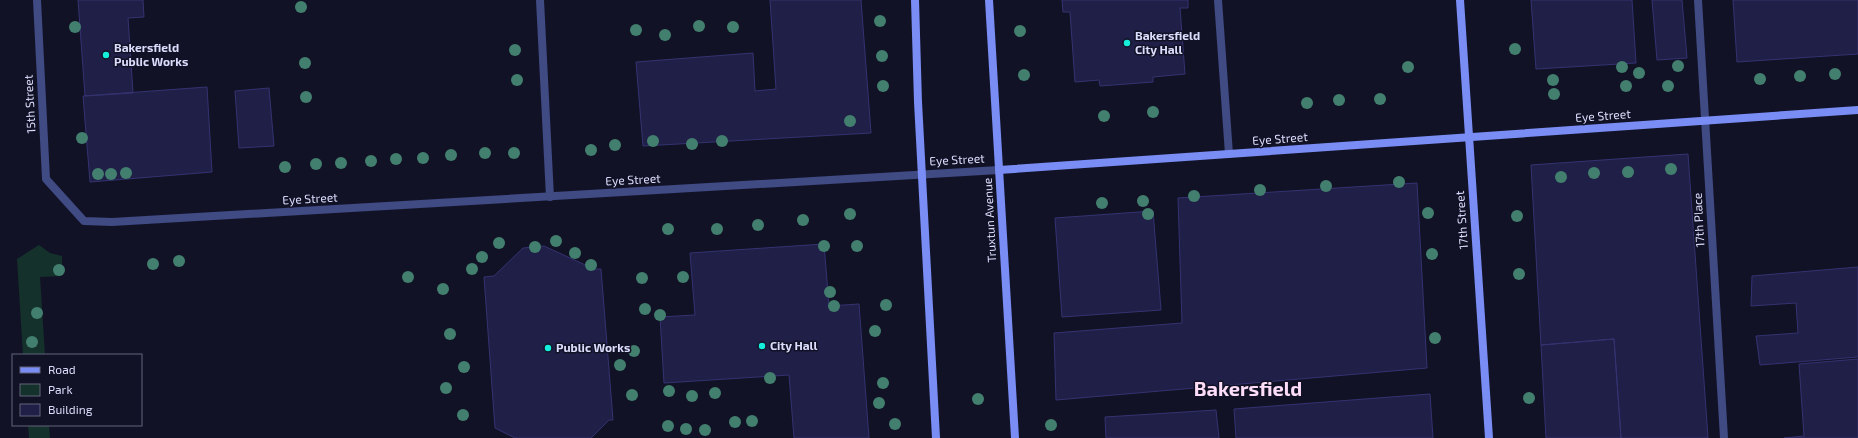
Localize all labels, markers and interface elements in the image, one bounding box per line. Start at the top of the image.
place label: Bakersfield City Hall [1135,28,1200,57]
marker: Bakersfield City Hall [1122,38,1132,48]
place label: Bakersfield Public Works [114,40,188,68]
marker: Bakersfield Public Works [101,50,111,60]
street label: 15th Street [20,74,38,134]
street label: Eye Street [1575,106,1632,124]
street label: Eye Street [1252,129,1309,147]
street label: Eye Street [929,151,985,167]
street label: Eye Street [605,171,661,187]
street label: Truxtun Avenue [980,177,998,263]
street label: Eye Street [282,190,338,206]
street label: 17th Street [1452,190,1470,250]
street label: 17th Place [1690,192,1706,248]
place label: City Hall [770,338,817,353]
place label: Public Works [556,340,630,354]
marker: City Hall [757,341,767,351]
marker: Public Works [543,343,553,353]
legend [12,354,142,426]
text: Road [48,362,76,376]
district label: Bakersfield [1194,376,1302,400]
text: Park [48,382,73,396]
text: Building [48,402,93,416]

